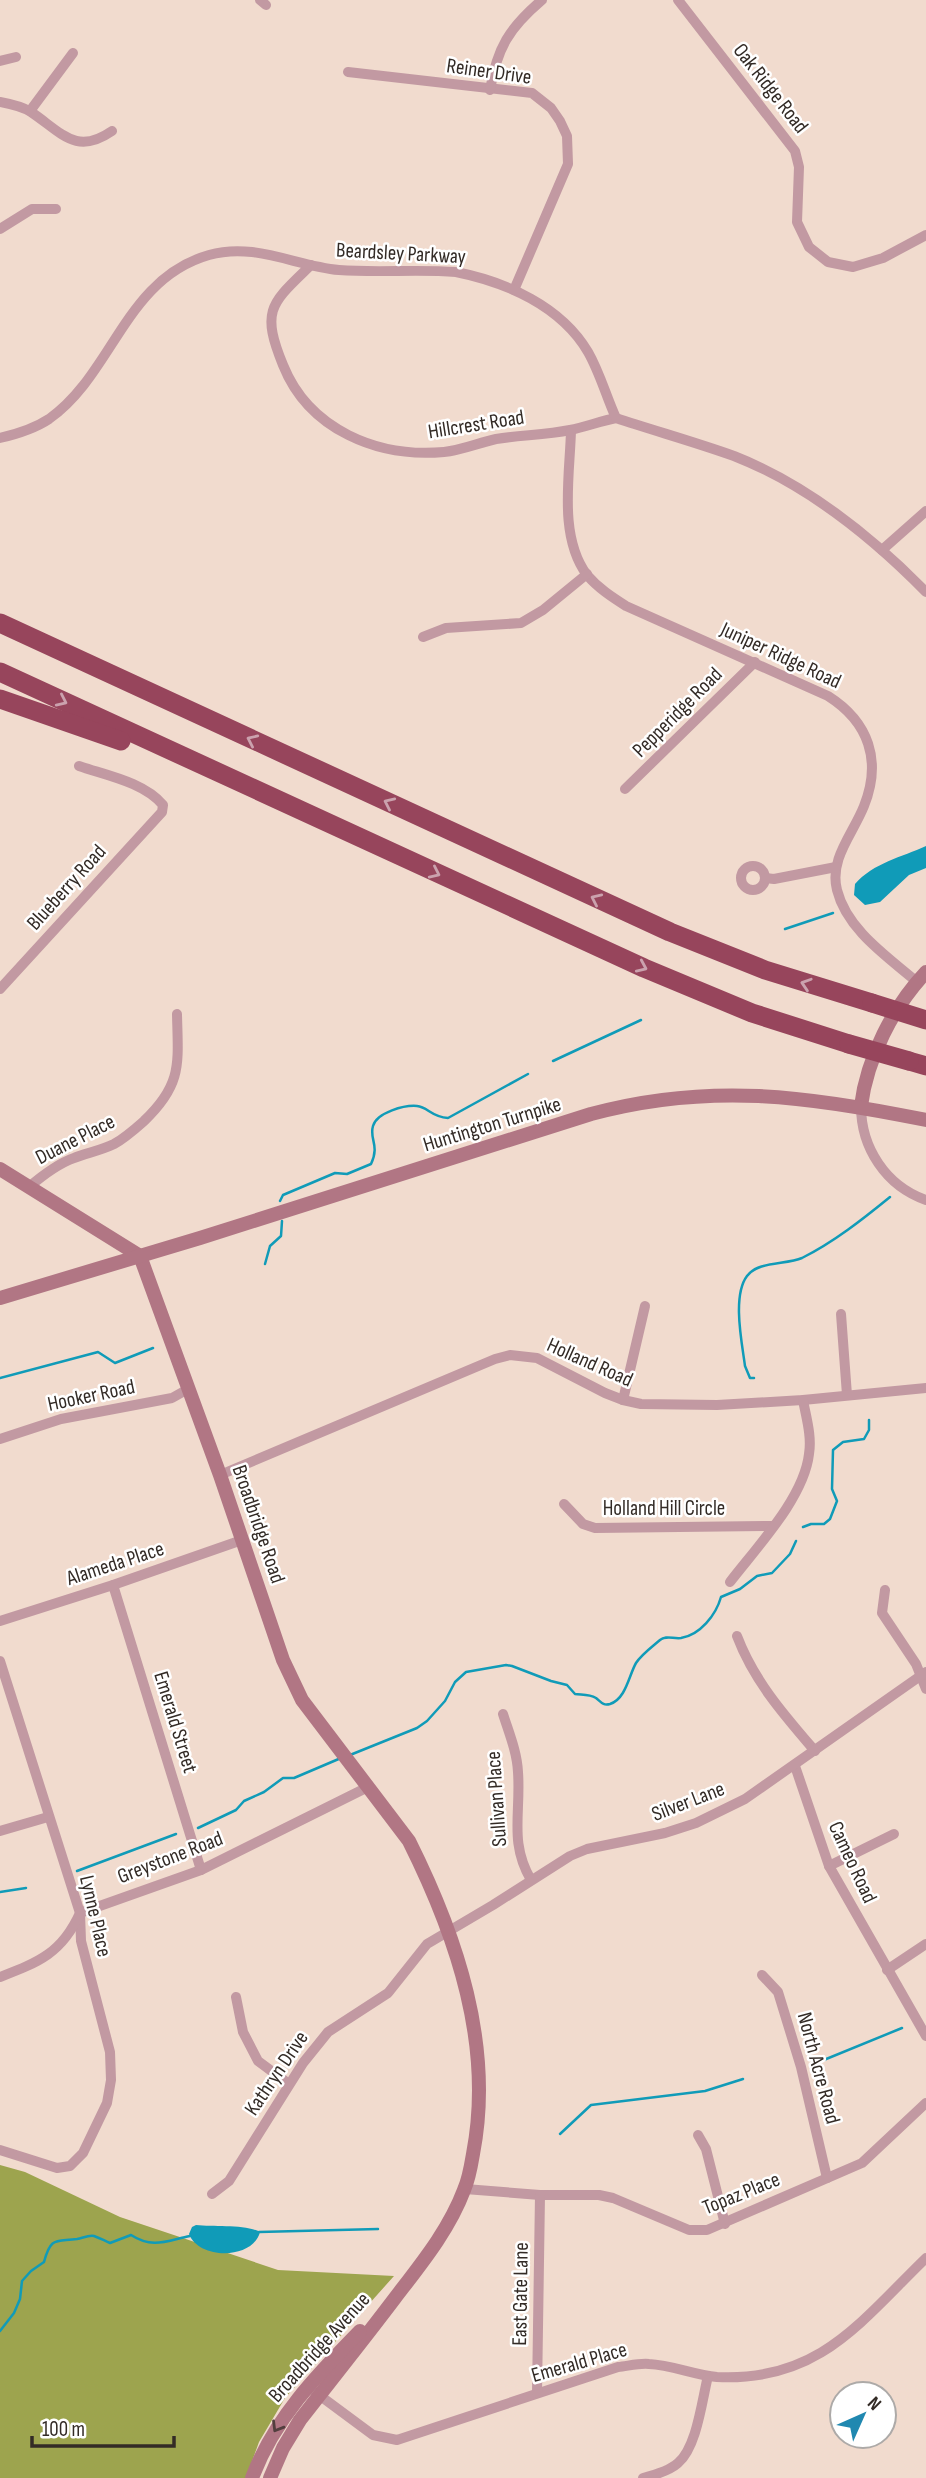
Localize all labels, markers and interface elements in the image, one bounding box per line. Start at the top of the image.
street label: Oak Ridge Road [728,38,813,138]
street label: Reiner Drive [445,53,533,90]
street label: Beardsley Parkway [335,238,466,269]
street label: Hillcrest Road [426,405,526,444]
street label: Juniper Ridge Road [716,616,845,694]
street label: Pepperidge Road [627,662,728,763]
one-way arrow [55,692,67,706]
one-way arrow [247,734,259,748]
one-way arrow [384,797,396,811]
street label: Blueberry Road [22,839,111,935]
one-way arrow [428,865,440,879]
one-way arrow [590,893,603,907]
one-way arrow [635,959,647,973]
one-way arrow [801,978,813,993]
street label: Huntington Turnpike [420,1092,564,1157]
street label: Duane Place [31,1109,119,1170]
street label: Holland Road [543,1332,637,1392]
street label: Hooker Road [45,1374,137,1417]
street label: Broadbridge Road [227,1462,290,1586]
street label: Holland Hill Circle [603,1496,725,1521]
street label: Alameda Place [62,1536,167,1591]
street label: Emerald Street [148,1668,203,1776]
street label: Sullivan Place [481,1750,512,1848]
street label: Silver Lane [648,1776,728,1827]
street label: Cameo Road [823,1818,882,1907]
street label: Greystone Road [114,1826,226,1889]
street label: Lynne Place [74,1873,117,1959]
street label: North Acre Road [792,2010,845,2127]
street label: Kathryn Drive [239,2026,314,2120]
street label: Topaz Place [699,2167,783,2220]
street label: East Gate Lane [507,2242,534,2346]
street label: Broadbridge Avenue [263,2287,375,2407]
street label: Emerald Place [529,2337,630,2388]
north arrow [828,2380,898,2450]
text: N [862,2392,886,2416]
scale bar [32,2404,173,2448]
text: 100 m [42,2417,85,2442]
one-way arrow [273,2419,286,2432]

